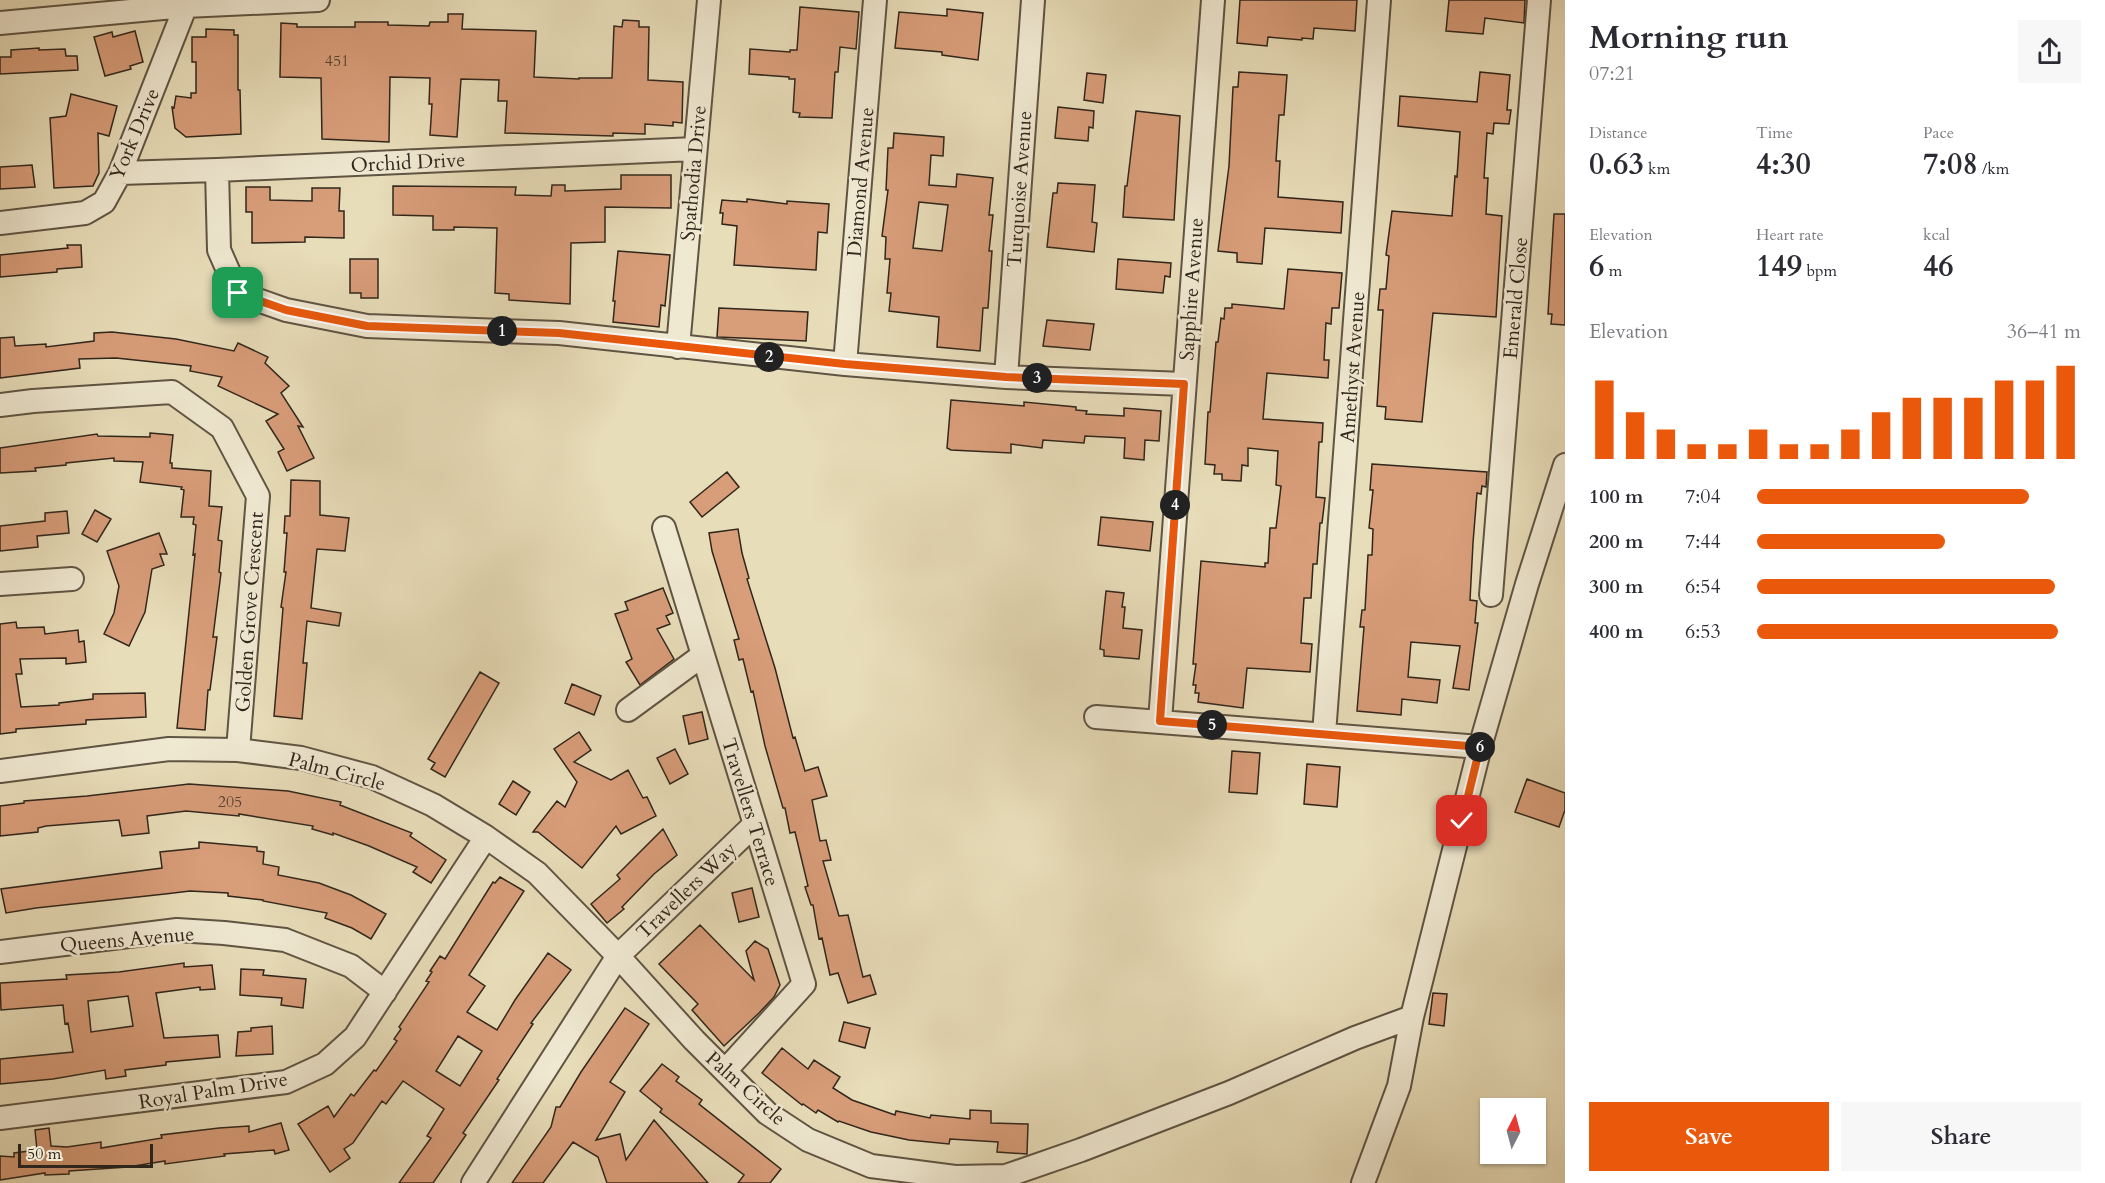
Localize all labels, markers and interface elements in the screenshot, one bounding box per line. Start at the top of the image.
text: Morning run [1589,15,1789,60]
button: share [2018,20,2081,83]
house number: 451 [325,50,349,72]
text: 07:21 [1589,60,1635,87]
street label: York Drive [103,84,166,184]
street label: Spathodia Drive [674,104,713,242]
street label: Diamond Avenue [840,106,881,258]
street label: Turquoise Avenue [1001,110,1038,268]
text: Distance [1589,122,1647,144]
text: Time [1756,122,1793,144]
text: Pace [1923,122,1954,144]
text: 0.63 [1589,144,1644,185]
text: 4:30 [1756,144,1811,185]
text: 7:08 [1923,144,1978,185]
street label: Orchid Drive [350,146,466,179]
text: km [1644,158,1670,180]
text: /km [1978,158,2009,180]
street label: Sapphire Avenue [1173,217,1210,361]
text: Elevation [1589,224,1653,246]
text: Heart rate [1756,224,1824,246]
text: kcal [1923,224,1950,246]
street label: Emerald Close [1497,236,1534,360]
text: 6 [1589,246,1604,287]
text: 149 [1756,246,1802,287]
text: 46 [1923,246,1954,287]
text: m [1604,260,1622,282]
text: bpm [1802,260,1837,282]
pin [212,267,263,318]
icon: arrive [221,276,254,309]
street label: Amethyst Avenue [1334,291,1371,443]
pin: 1 [487,316,517,346]
text: Elevation [1589,318,1668,345]
text: 36–41 m [2007,318,2081,345]
text: 1 [498,320,506,342]
pin: 2 [754,342,784,372]
text: 2 [765,346,773,368]
pin: 3 [1022,363,1052,393]
text: 3 [1033,367,1041,389]
text: 100 m [1589,483,1644,510]
text: 7:04 [1685,483,1721,510]
pin: 4 [1160,490,1190,520]
text: 4 [1171,494,1179,516]
street label: Golden Grove Crescent [229,510,270,713]
text: 200 m [1589,528,1644,555]
text: 7:44 [1685,528,1721,555]
text: 300 m [1589,573,1644,600]
text: 6:54 [1685,573,1721,600]
text: 400 m [1589,618,1644,645]
text: 6:53 [1685,618,1721,645]
pin: 5 [1197,710,1227,740]
text: 5 [1208,714,1216,736]
pin: 6 [1465,732,1495,762]
street label: Travellers Terrace [715,735,786,890]
text: 6 [1476,736,1484,758]
street label: Palm Circle [285,746,388,797]
house number: 205 [218,791,242,813]
pin [1436,795,1487,846]
icon: check [1445,804,1478,837]
street label: Travellers Way [630,835,743,945]
street label: Queens Avenue [59,920,195,959]
street label: Palm Circle [700,1045,792,1132]
street label: Royal Palm Drive [137,1065,290,1116]
north arrow [1480,1098,1546,1164]
map controls [1480,1098,1546,1164]
button: Save [1589,1102,1829,1171]
button: Share [1841,1102,2081,1171]
scale bar [18,1141,153,1168]
text: 50 m [27,1143,61,1165]

